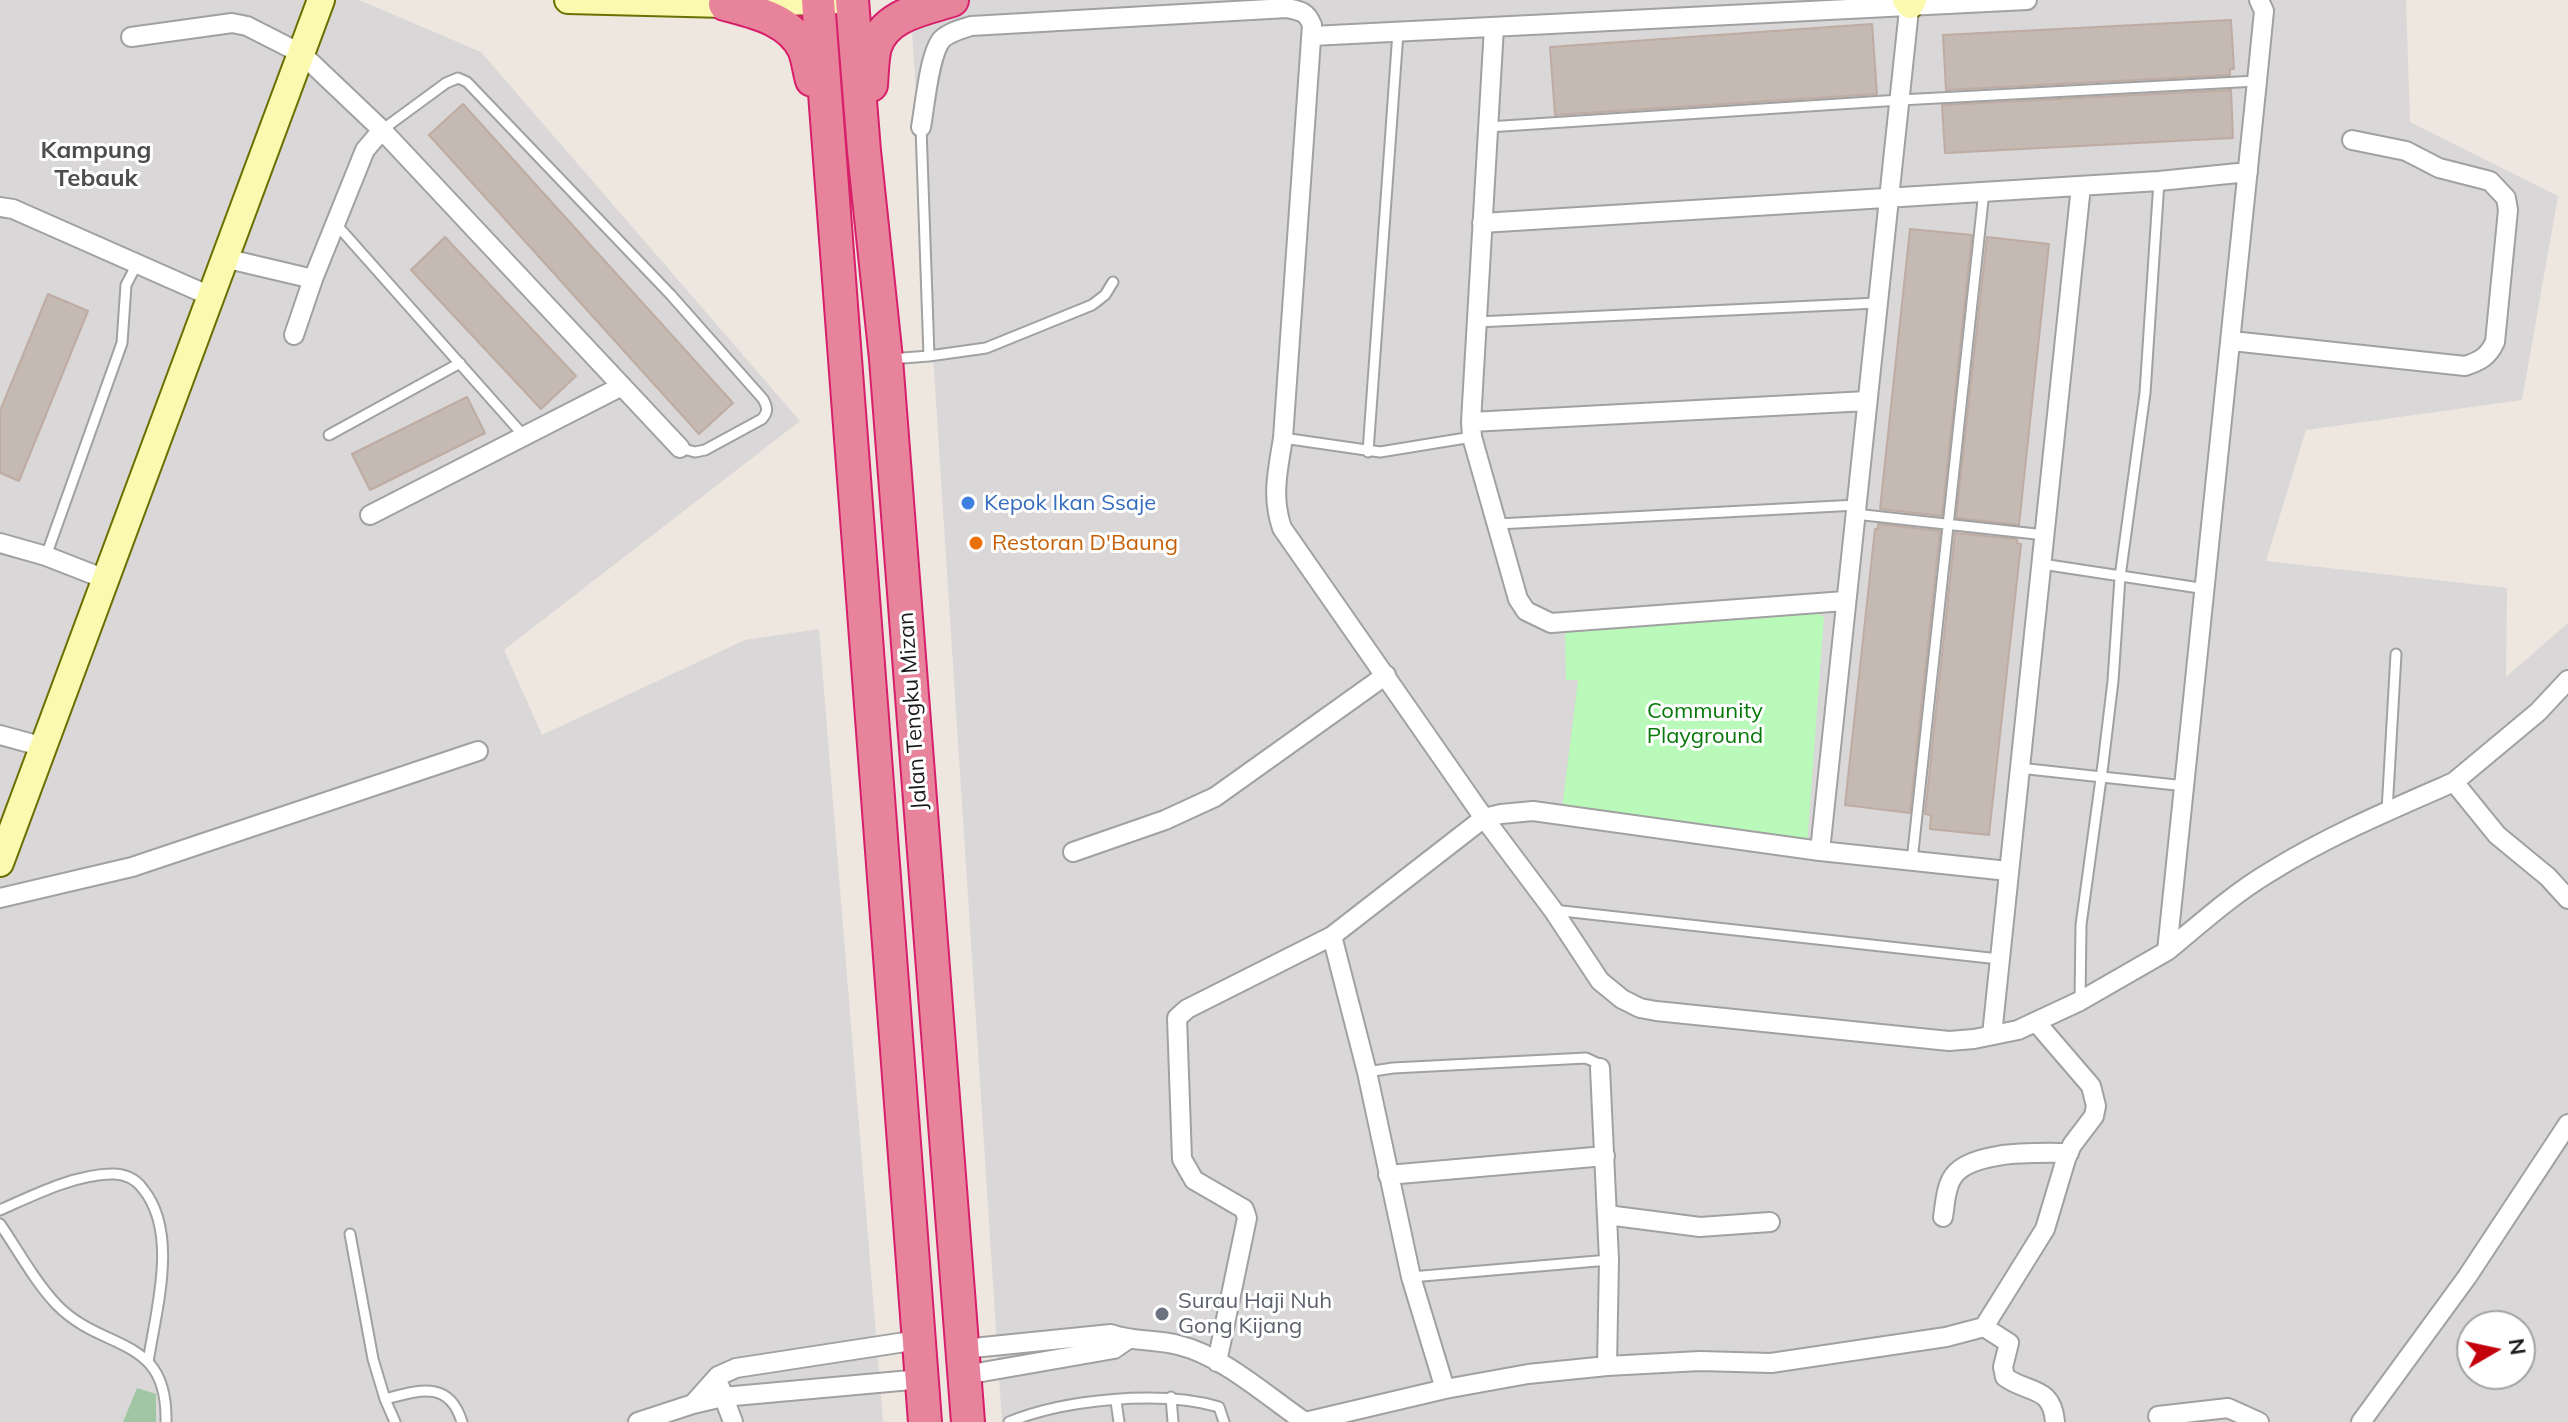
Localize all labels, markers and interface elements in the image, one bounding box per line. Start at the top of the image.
district label: Kampung Tebauk [40,137,152,193]
place label: Kepok Ikan Ssaje [984,490,1156,516]
marker: Kepok Ikan Ssaje [959,494,977,512]
place label: Restoran D'Baung [992,530,1178,556]
marker: Restoran D'Baung [967,534,985,552]
street label: Jalan Tengku Mizan [893,611,933,811]
park label: Community Playground [1647,698,1763,750]
place label: Surau Haji Nuh Gong Kijang [1178,1288,1332,1340]
marker: Surau Haji Nuh Gong Kijang [1153,1305,1171,1323]
north arrow [2456,1310,2536,1390]
text: N [2503,1336,2533,1357]

